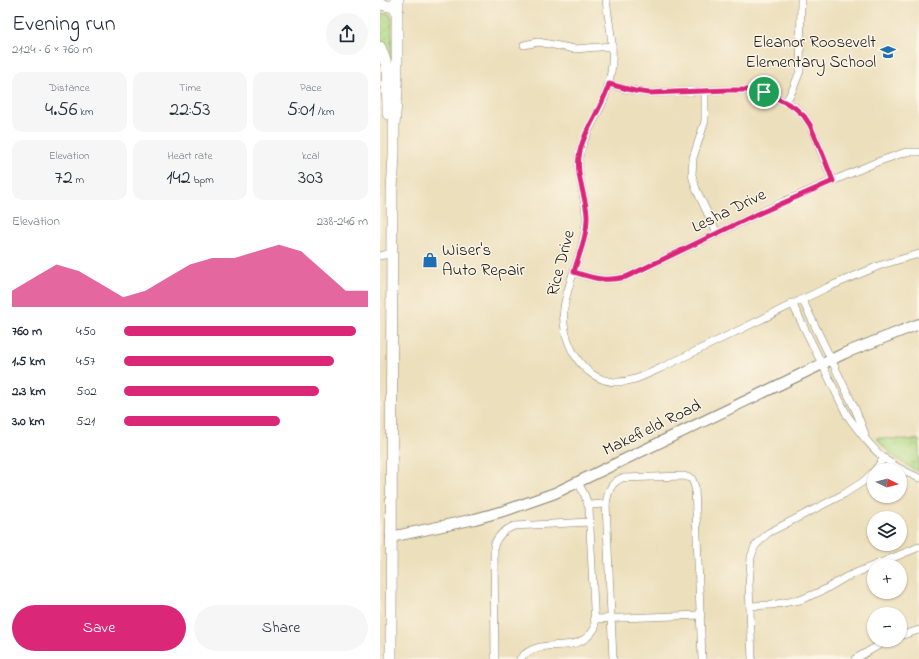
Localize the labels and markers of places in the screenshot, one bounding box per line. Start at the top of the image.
place label: Eleanor Roosevelt Elementary School [746,30,876,76]
school or university icon: Eleanor Roosevelt Elementary School [879,43,897,61]
pin [747,75,781,109]
place label: Wiser's Auto Repair [442,238,525,283]
shop icon: Wiser's Auto Repair [421,251,439,269]

